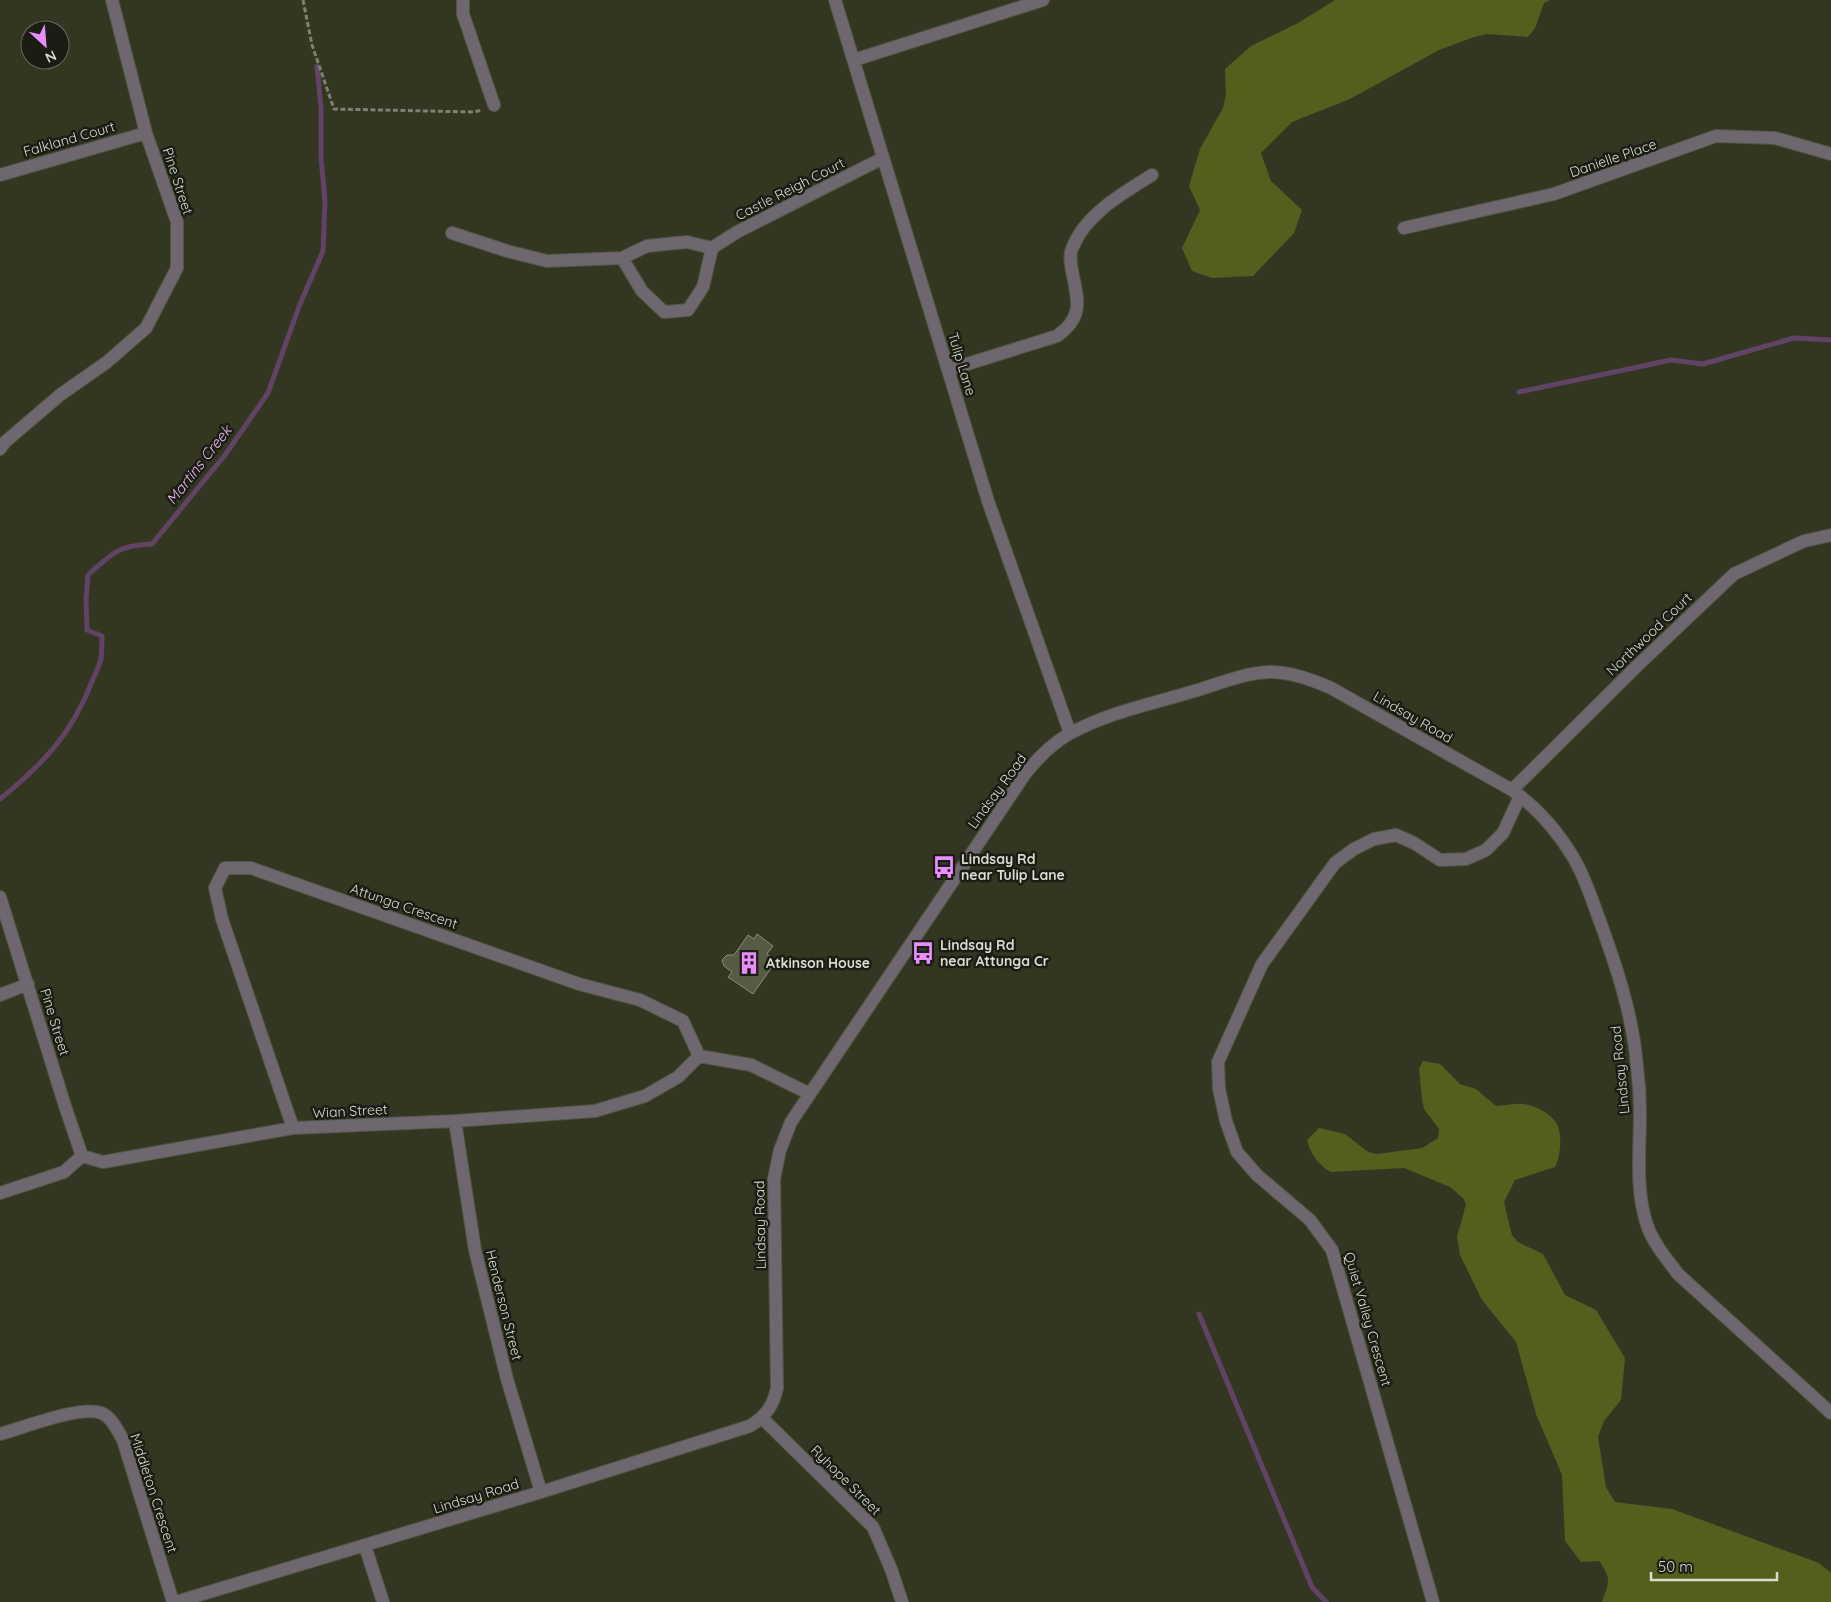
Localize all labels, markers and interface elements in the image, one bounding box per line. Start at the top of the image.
north arrow [20,20,70,70]
text: N [42,46,59,67]
street label: Falkland Court [21,117,117,161]
street label: Danielle Place [1567,135,1659,181]
street label: Pine Street [159,145,197,217]
street label: Castle Reigh Court [732,154,848,224]
street label: Tulip Lane [944,330,980,398]
water label: Martins Creek [162,420,237,508]
street label: Northwood Court [1602,588,1696,679]
street label: Lindsay Road [1370,687,1456,747]
street label: Lindsay Road [964,750,1030,832]
place label: Lindsay Rd near Tulip Lane [961,850,1065,884]
bus stop icon: Lindsay Rd near Tulip Lane [931,854,957,880]
street label: Attunga Crescent [348,879,460,933]
place label: Lindsay Rd near Attunga Cr [940,936,1049,970]
bus stop icon: Lindsay Rd near Attunga Cr [910,940,936,966]
building icon: Atkinson House [736,950,762,976]
place label: Atkinson House [766,954,870,972]
street label: Pine Street [36,986,74,1058]
street label: Lindsay Road [1606,1025,1634,1115]
street label: Wian Street [312,1100,388,1122]
street label: Lindsay Road [750,1180,770,1270]
street label: Henderson Street [482,1248,526,1362]
street label: Quiet Valley Crescent [1340,1250,1396,1388]
street label: Middleton Crescent [126,1431,182,1555]
street label: Ryhope Street [807,1441,885,1519]
street label: Lindsay Road [431,1474,521,1518]
scale bar [1651,1550,1777,1582]
text: 50 m [1658,1557,1693,1576]

